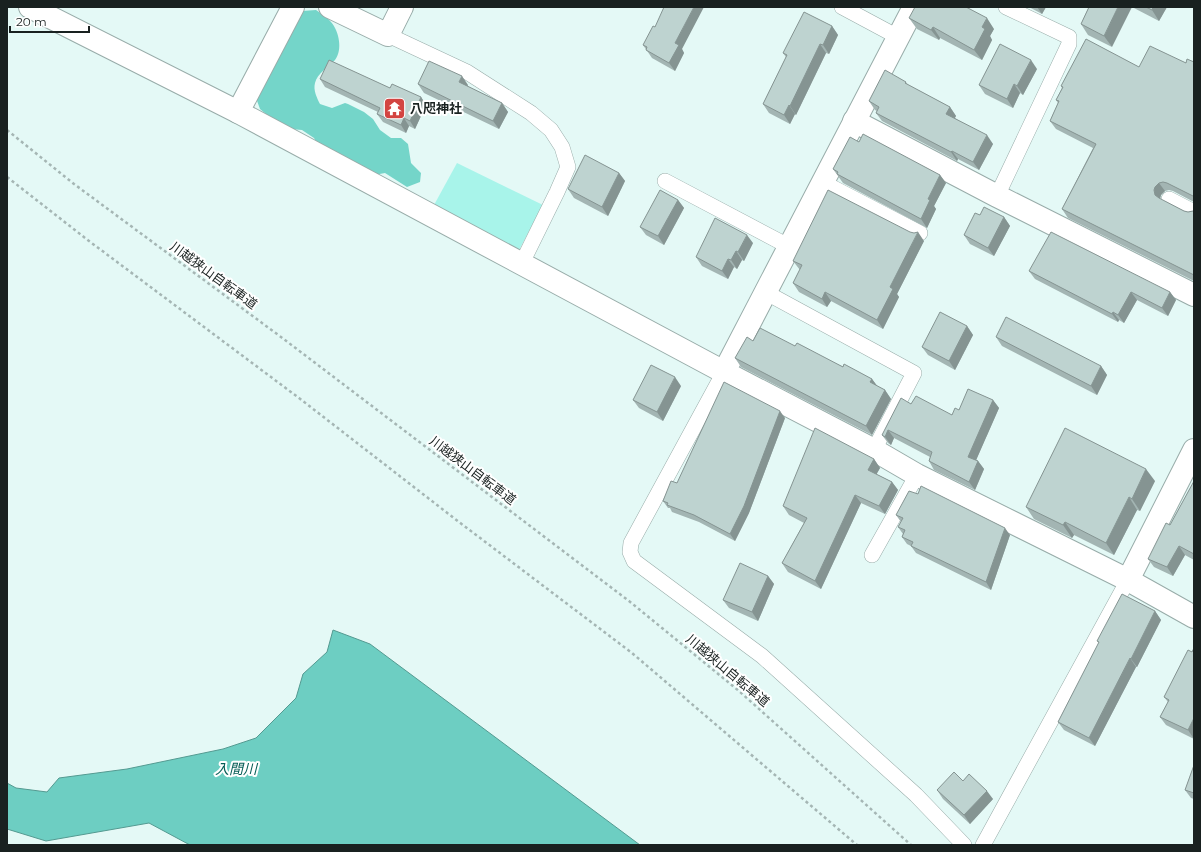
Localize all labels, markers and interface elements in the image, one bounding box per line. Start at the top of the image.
scale bar [10,8,89,34]
text: 20 m [16,14,47,29]
temple icon: 八咫神社 [381,95,407,121]
place label: 八咫神社 [410,100,462,116]
street label: 川越狭山自転車道 [167,238,261,312]
street label: 川越狭山自転車道 [427,432,519,508]
street label: 川越狭山自転車道 [683,630,773,710]
water label: 入間川 [215,760,259,778]

